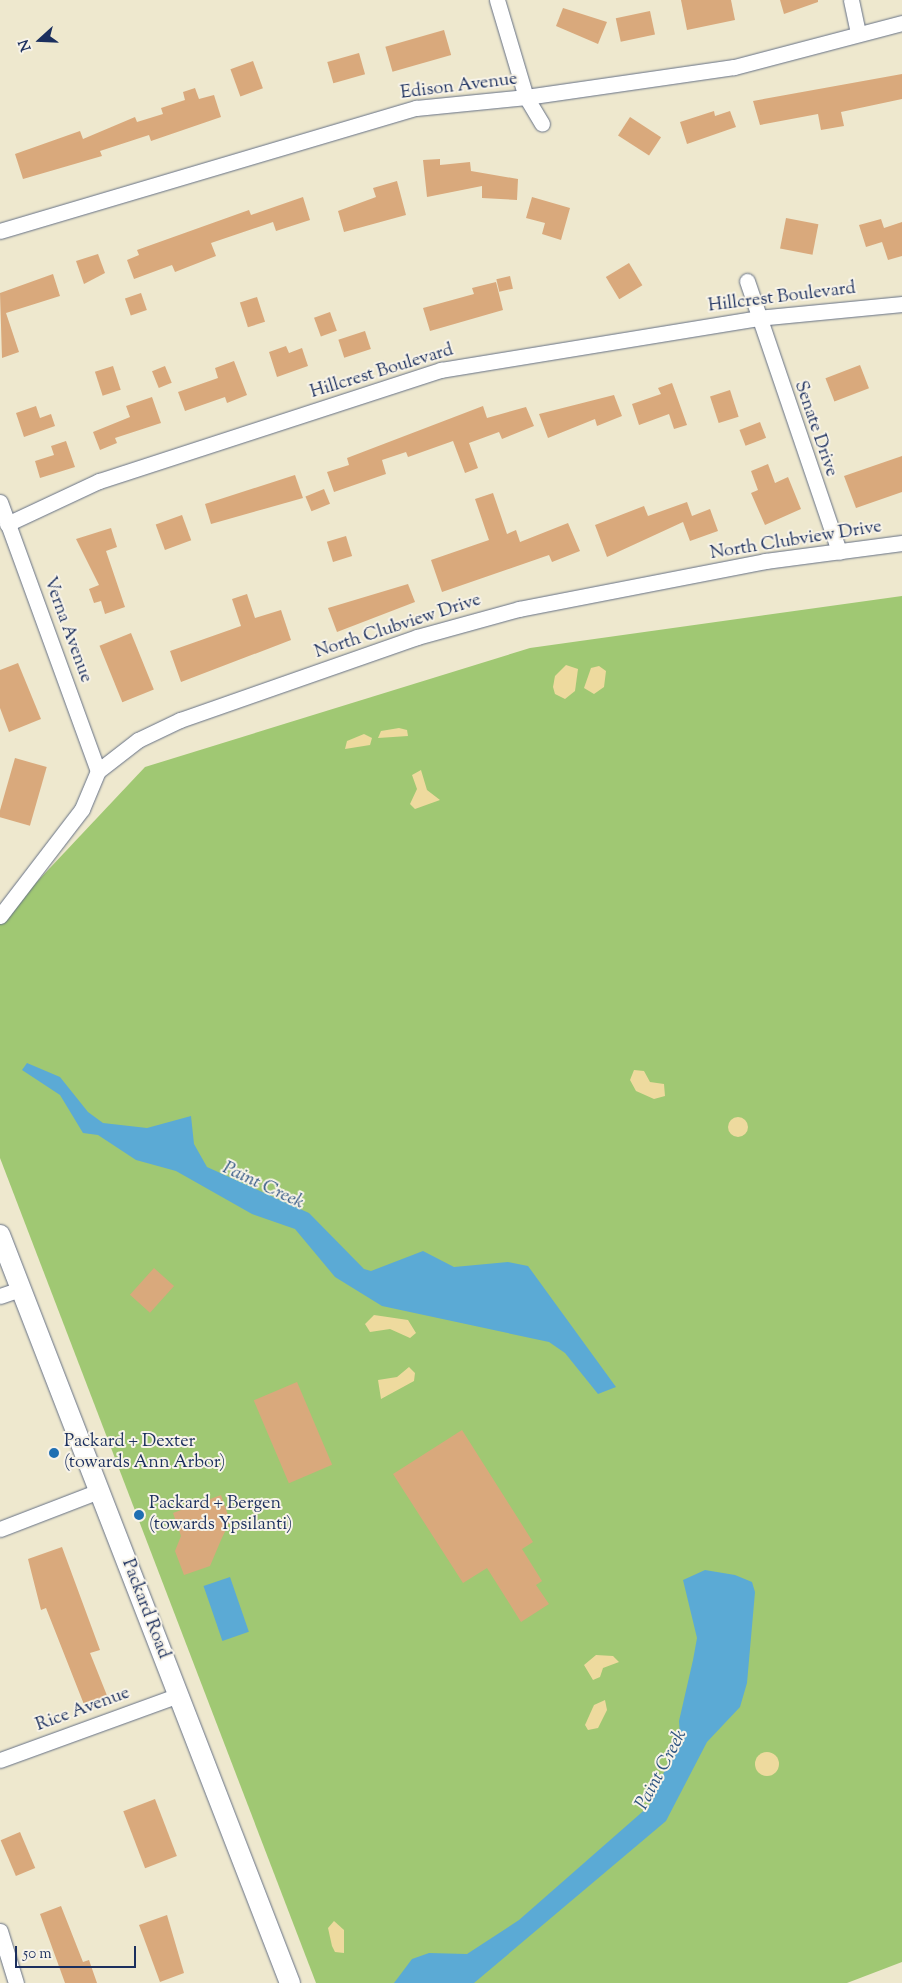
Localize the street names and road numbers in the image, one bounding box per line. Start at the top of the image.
street label: Edison Avenue [399,69,519,105]
street label: Hillcrest Boulevard [707,278,857,318]
street label: Hillcrest Boulevard [308,340,456,404]
street label: Senate Drive [789,378,841,480]
street label: North Clubview Drive [709,517,883,565]
street label: Verna Avenue [38,574,96,686]
street label: North Clubview Drive [312,590,484,664]
street label: Packard Road [116,1556,174,1662]
street label: Rice Avenue [33,1683,133,1737]

